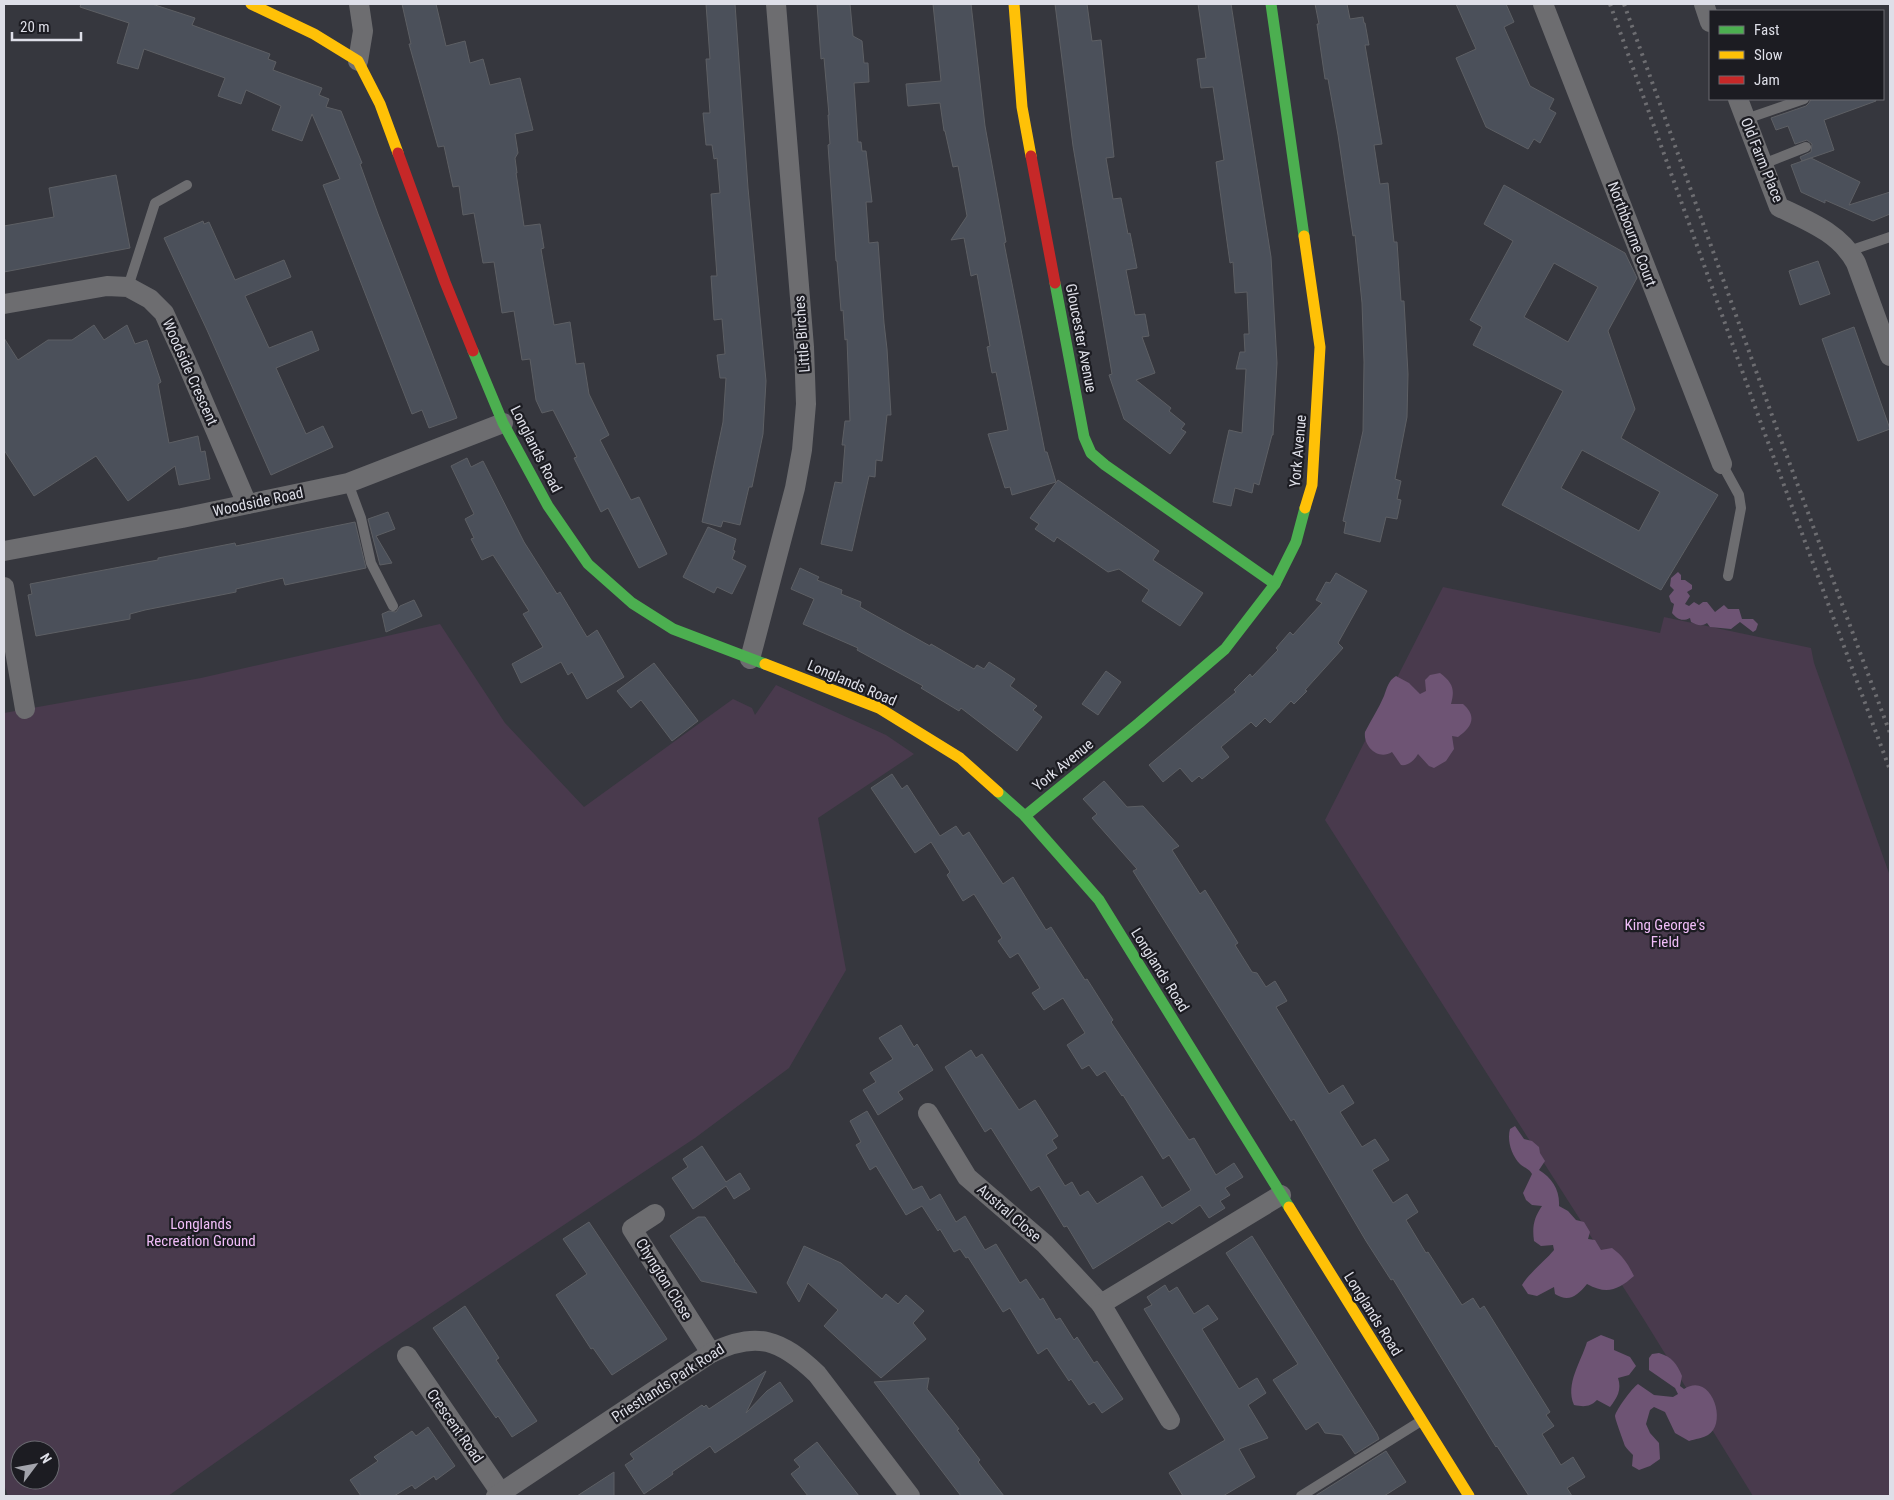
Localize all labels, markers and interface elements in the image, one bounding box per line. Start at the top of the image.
scale bar [12,10,81,42]
legend [1709,10,1884,100]
text: 20 m [20,18,50,36]
text: Fast [1754,21,1779,39]
text: Slow [1754,46,1783,64]
text: Jam [1754,71,1780,89]
street label: Old Farm Place [1737,115,1787,205]
street label: Northbourne Court [1604,179,1660,289]
street label: Gloucester Avenue [1062,282,1100,394]
street label: Little Birches [790,295,814,373]
street label: Woodside Crescent [159,316,221,428]
street label: Longlands Road [506,403,566,495]
street label: York Avenue [1286,414,1310,488]
street label: Woodside Road [211,484,305,520]
street label: Longlands Road [805,656,899,710]
street label: York Avenue [1029,735,1097,795]
park label: King George's Field [1625,916,1706,951]
street label: Longlands Road [1127,925,1193,1015]
street label: Austral Close [973,1180,1045,1246]
park label: Longlands Recreation Ground [146,1215,256,1250]
street label: Chyngton Close [632,1235,696,1323]
street label: Longlands Road [1340,1269,1406,1359]
street label: Priestlands Park Road [608,1340,728,1426]
street label: Crescent Road [423,1386,487,1466]
north arrow [10,1440,60,1490]
text: N [37,1450,55,1466]

